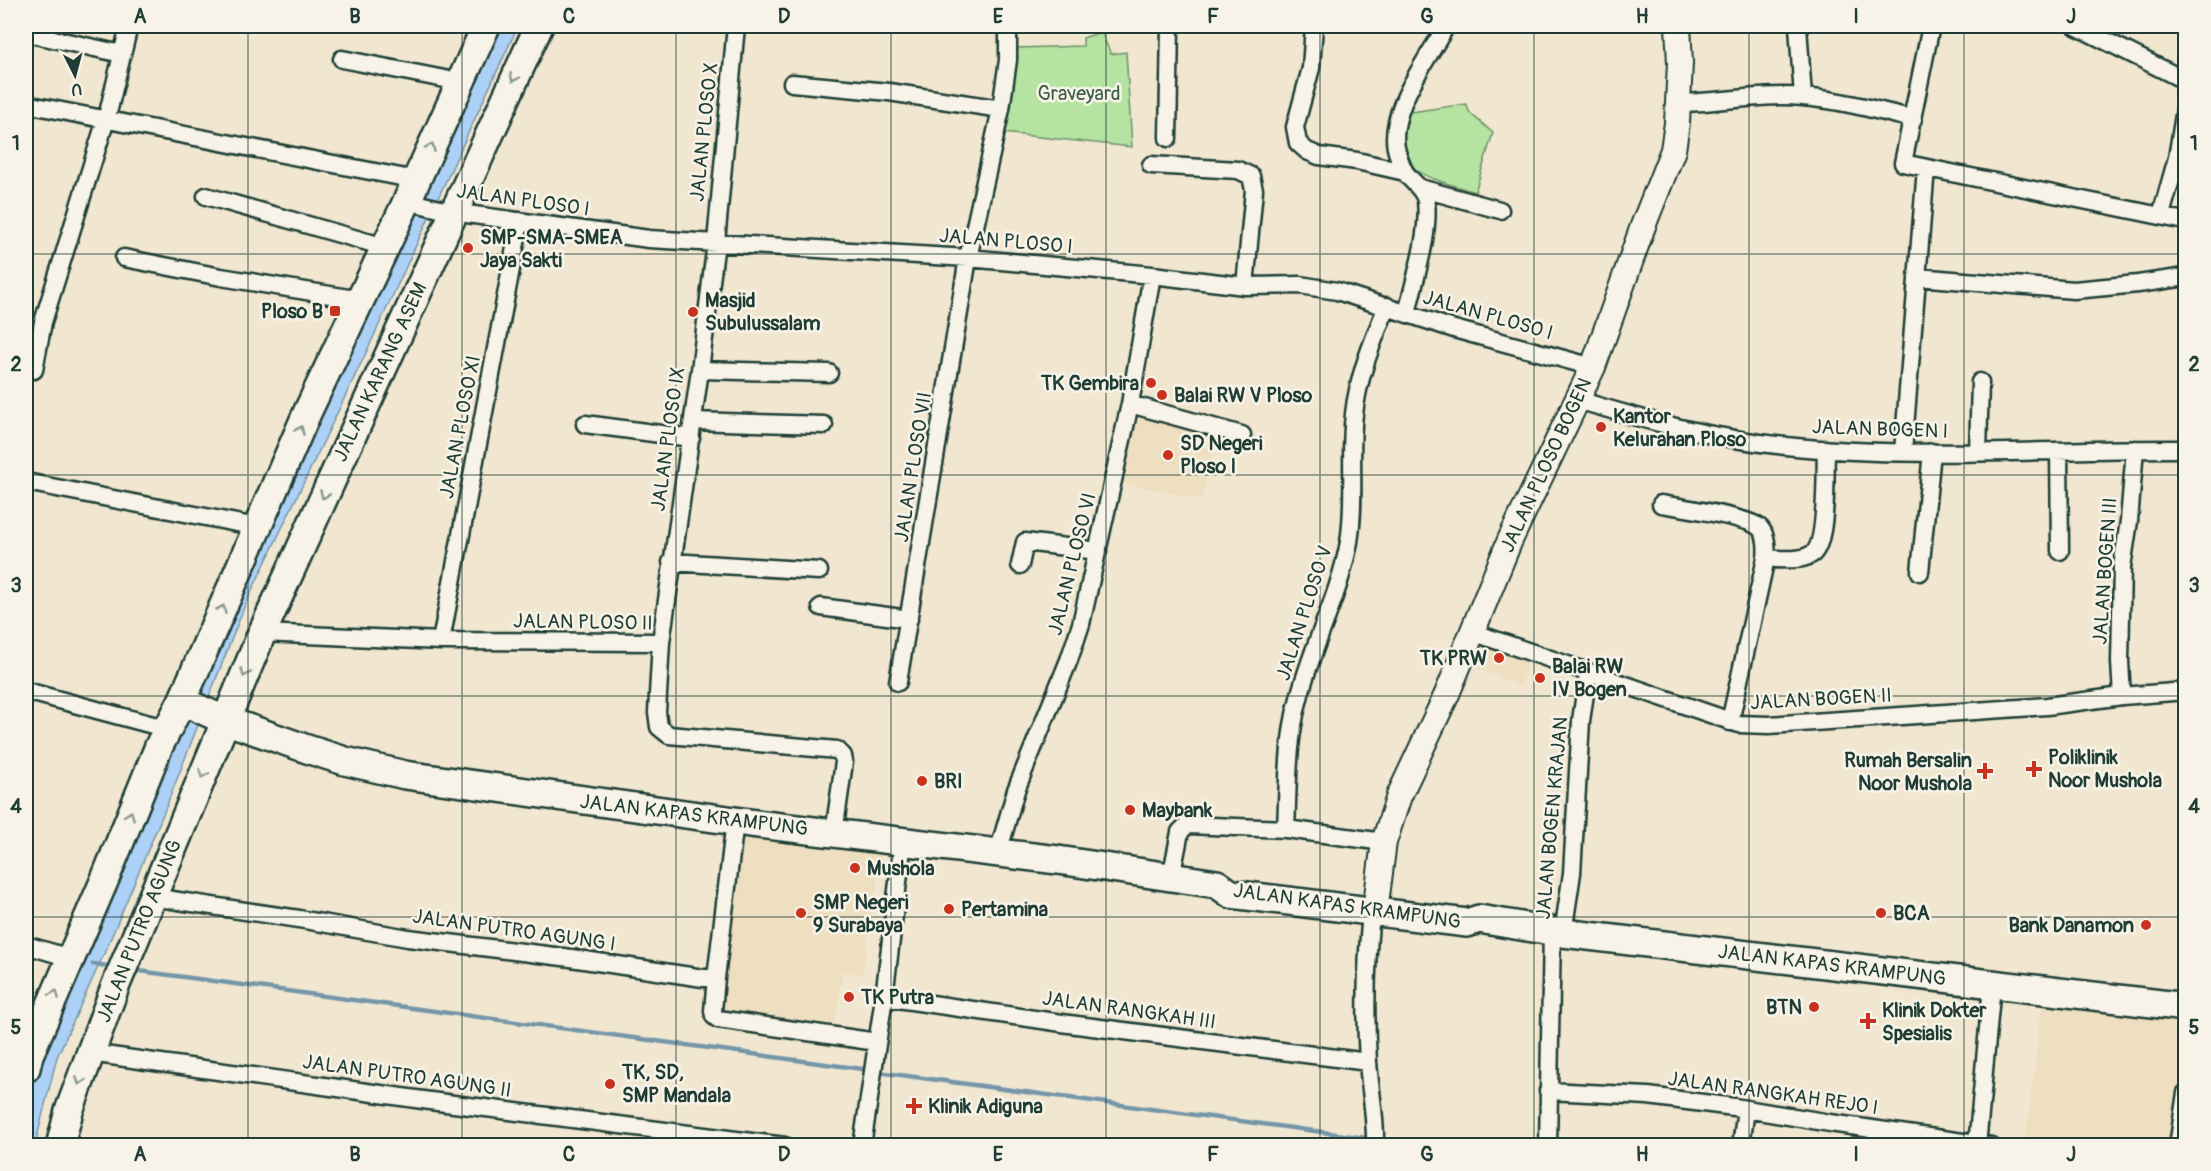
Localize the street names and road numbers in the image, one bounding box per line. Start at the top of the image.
street label: JALAN PLOSO X [684,61,724,203]
street label: JALAN PLOSO I [455,178,591,222]
street label: JALAN PLOSO I [938,223,1074,259]
street label: JALAN KARANG ASEM [327,278,433,466]
street label: JALAN PLOSO I [1420,285,1556,345]
street label: JALAN PLOSO XI [434,353,486,501]
street label: JALAN PLOSO IX [646,365,690,513]
street label: JALAN PLOSO BOGEN [1495,374,1597,556]
street label: JALAN PLOSO VII [889,390,937,544]
street label: JALAN BOGEN I [1811,414,1949,444]
street label: JALAN PLOSO VI [1042,490,1102,638]
street label: JALAN BOGEN III [2087,497,2123,645]
street label: JALAN PLOSO V [1270,542,1338,684]
street label: JALAN PLOSO II [513,608,653,636]
street label: JALAN BOGEN II [1749,683,1893,715]
street label: JALAN BOGEN KRAJAN [1531,716,1573,920]
street label: JALAN KAPAS KRAMPUNG [579,789,809,841]
street label: JALAN PUTRO AGUNG [91,836,187,1026]
street label: JALAN KAPAS KRAMPUNG [1232,878,1462,934]
street label: JALAN PUTRO AGUNG I [411,903,617,957]
street label: JALAN KAPAS KRAMPUNG [1717,939,1947,991]
street label: JALAN RANGKAH III [1041,985,1217,1035]
street label: JALAN PUTRO AGUNG II [301,1049,513,1103]
street label: JALAN RANGKAH REJO I [1666,1066,1880,1120]

